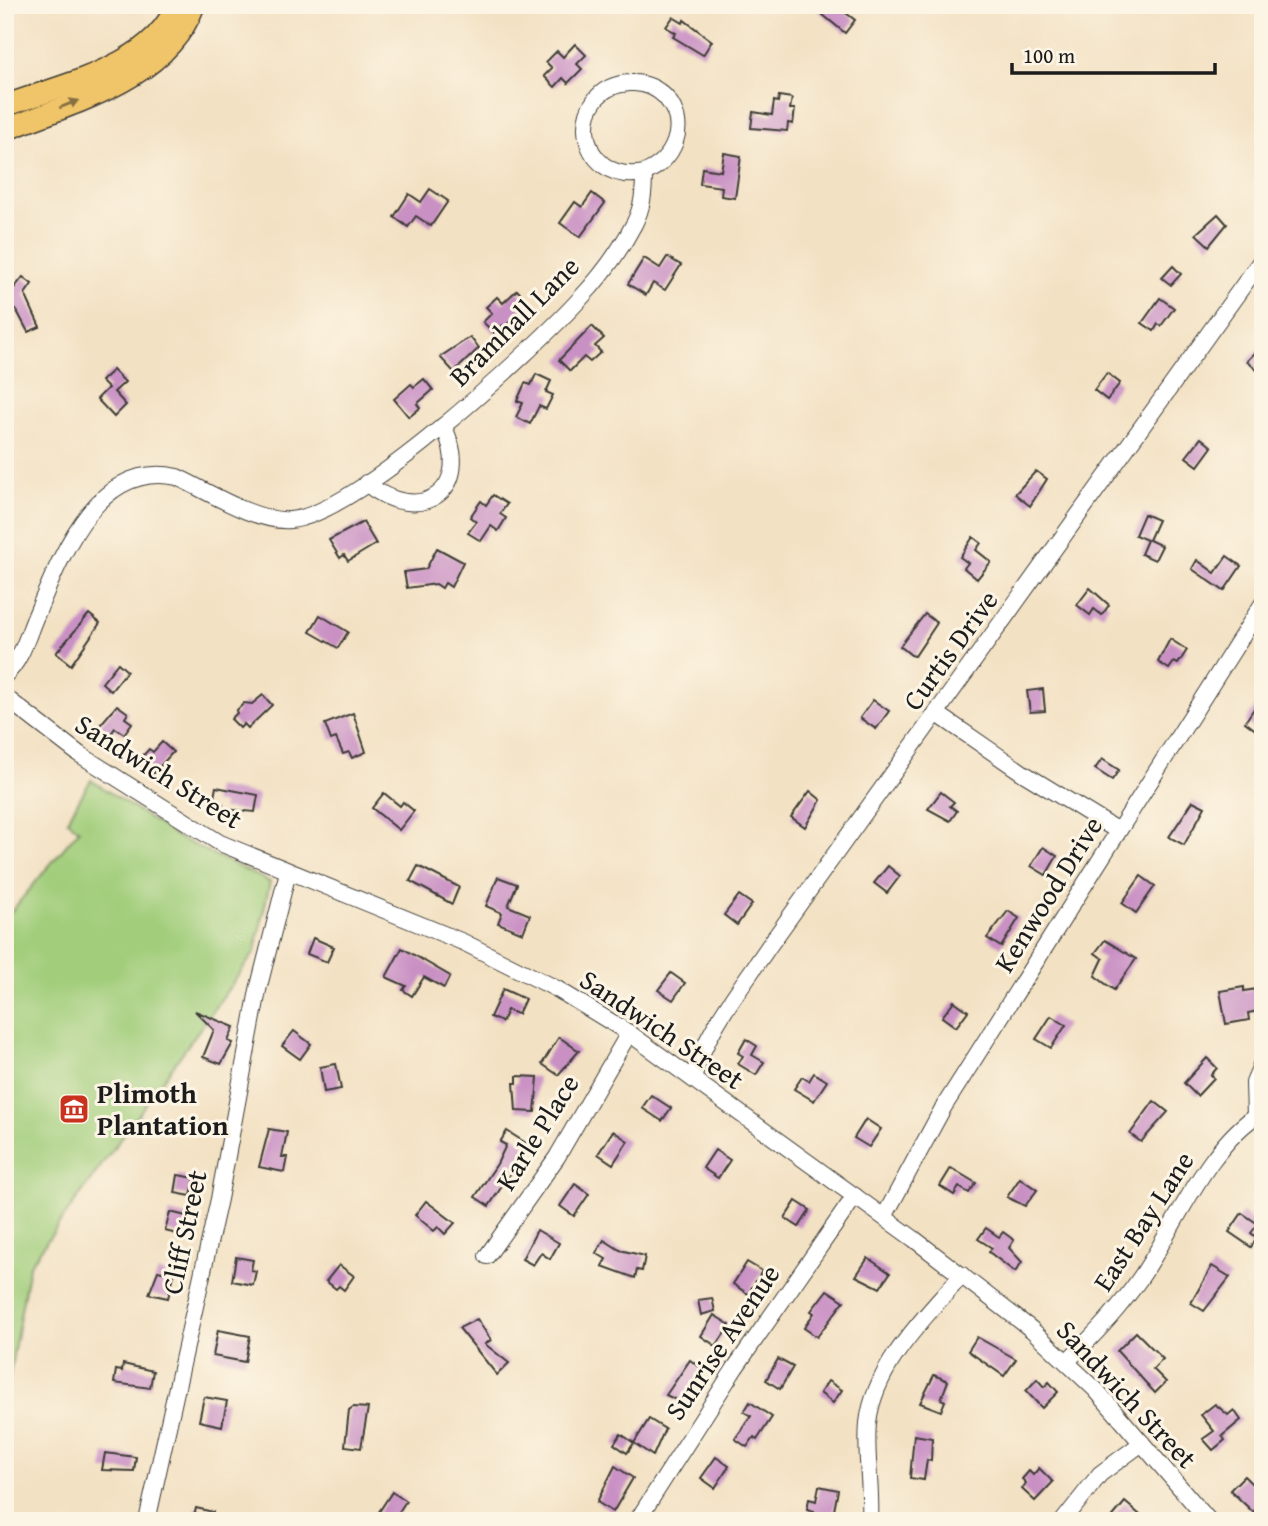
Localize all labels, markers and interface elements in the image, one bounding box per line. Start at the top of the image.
scale bar [1012,32,1216,76]
text: 100 m [1023,40,1075,71]
one-way arrow [58,99,79,110]
street label: Bramhall Lane [439,246,588,395]
street label: Curtis Drive [892,581,1007,718]
street label: Sandwich Street [68,703,251,838]
street label: Kenwood Drive [983,808,1112,980]
street label: Sandwich Street [572,958,753,1099]
street label: Karle Place [485,1066,588,1198]
place label: Plimoth Plantation [97,1072,229,1145]
museum icon: Plimoth Plantation [57,1092,91,1126]
street label: East Bay Lane [1082,1143,1203,1299]
street label: Cliff Street [150,1166,217,1298]
street label: Sunrise Avenue [654,1255,789,1428]
street label: Sandwich Street [1048,1310,1207,1477]

